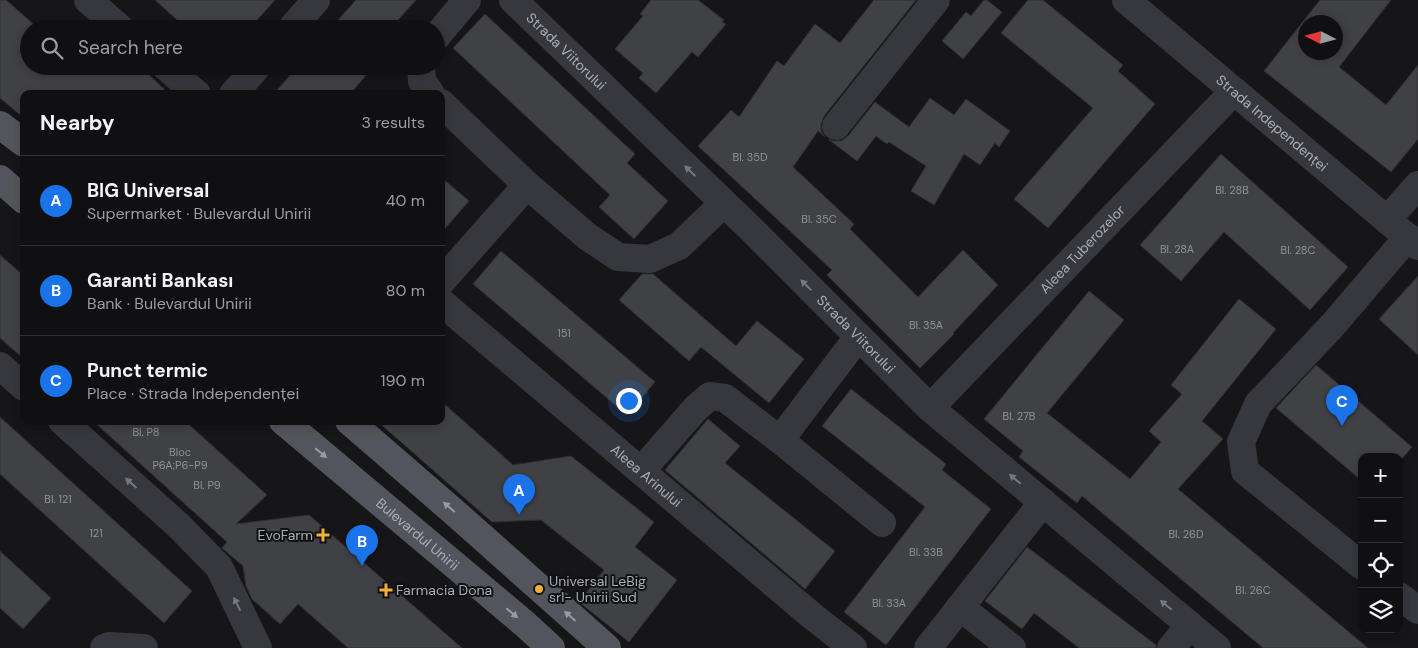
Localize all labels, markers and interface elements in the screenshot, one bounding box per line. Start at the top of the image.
street label: Strada Viitorului [523,9,610,94]
north arrow [1298,15,1343,60]
search box [20,20,445,75]
icon: search [38,34,66,62]
text: Search here [78,35,183,60]
street label: Strada Independenței [1212,71,1332,175]
text: Nearby [40,109,114,137]
text: 3 results [362,112,425,133]
house number: Bl. 35D [733,150,768,164]
one-way arrow [684,165,696,177]
text: BIG Universal [87,178,209,203]
house number: Bl. 28B [1215,183,1249,197]
text: A [50,190,62,211]
text: 40 m [386,190,425,211]
street label: Aleea Tuberozelor [1036,201,1129,297]
text: Supermarket · Bulevardul Unirii [87,203,311,224]
house number: Bl. 35C [801,212,837,226]
house number: Bl. 28A [1160,242,1194,256]
house number: Bl. 28C [1281,243,1316,257]
text: Garanti Bankası [87,268,233,293]
one-way arrow [800,279,812,291]
text: B [51,280,61,301]
text: 80 m [386,280,425,301]
street label: Strada Viitorului [813,291,899,377]
text: Bank · Bulevardul Unirii [87,293,252,314]
house number: Bl. 35A [909,318,943,332]
house number: 151 [557,326,571,340]
text: Punct termic [87,358,208,383]
text: C [50,370,62,391]
text: 190 m [381,370,425,391]
text: Place · Strada Independenței [87,383,299,404]
pin: C [1326,385,1358,426]
your location [616,388,642,414]
house number: Bl. 27B [1003,409,1036,423]
house number: Bl. P8 [132,425,160,439]
street label: Aleea Arinului [607,440,686,511]
house number: Bloc P6A;P6-P9 [152,445,208,472]
one-way arrow [314,447,327,458]
map controls [1358,453,1403,633]
button: + [1358,453,1403,498]
one-way arrow [1008,473,1021,484]
pin: A [503,474,535,515]
one-way arrow [125,478,138,489]
house number: Bl. P9 [193,478,221,492]
house number: Bl. 121 [44,492,72,506]
street label: Bulevardul Unirii [373,494,463,574]
button: − [1358,498,1403,543]
one-way arrow [443,502,456,513]
pin: B [346,525,378,566]
house number: 121 [89,526,103,540]
place label: EvoFarm [257,526,313,544]
house number: Bl. 26D [1168,527,1204,541]
marker: EvoFarm [317,529,329,541]
button: locate [1358,543,1403,588]
house number: Bl. 33B [909,545,943,559]
place label: Universal LeBig srl- Unirii Sud [549,572,646,606]
place label: Farmacia Dona [396,581,492,599]
marker: Universal LeBig srl- Unirii Sud [533,583,545,595]
house number: Bl. 26C [1235,583,1271,597]
marker: Farmacia Dona [380,584,392,596]
button: layers [1358,588,1403,633]
house number: Bl. 33A [872,596,906,610]
one-way arrow [233,597,241,611]
one-way arrow [1160,600,1173,611]
one-way arrow [505,608,518,619]
one-way arrow [564,610,576,622]

